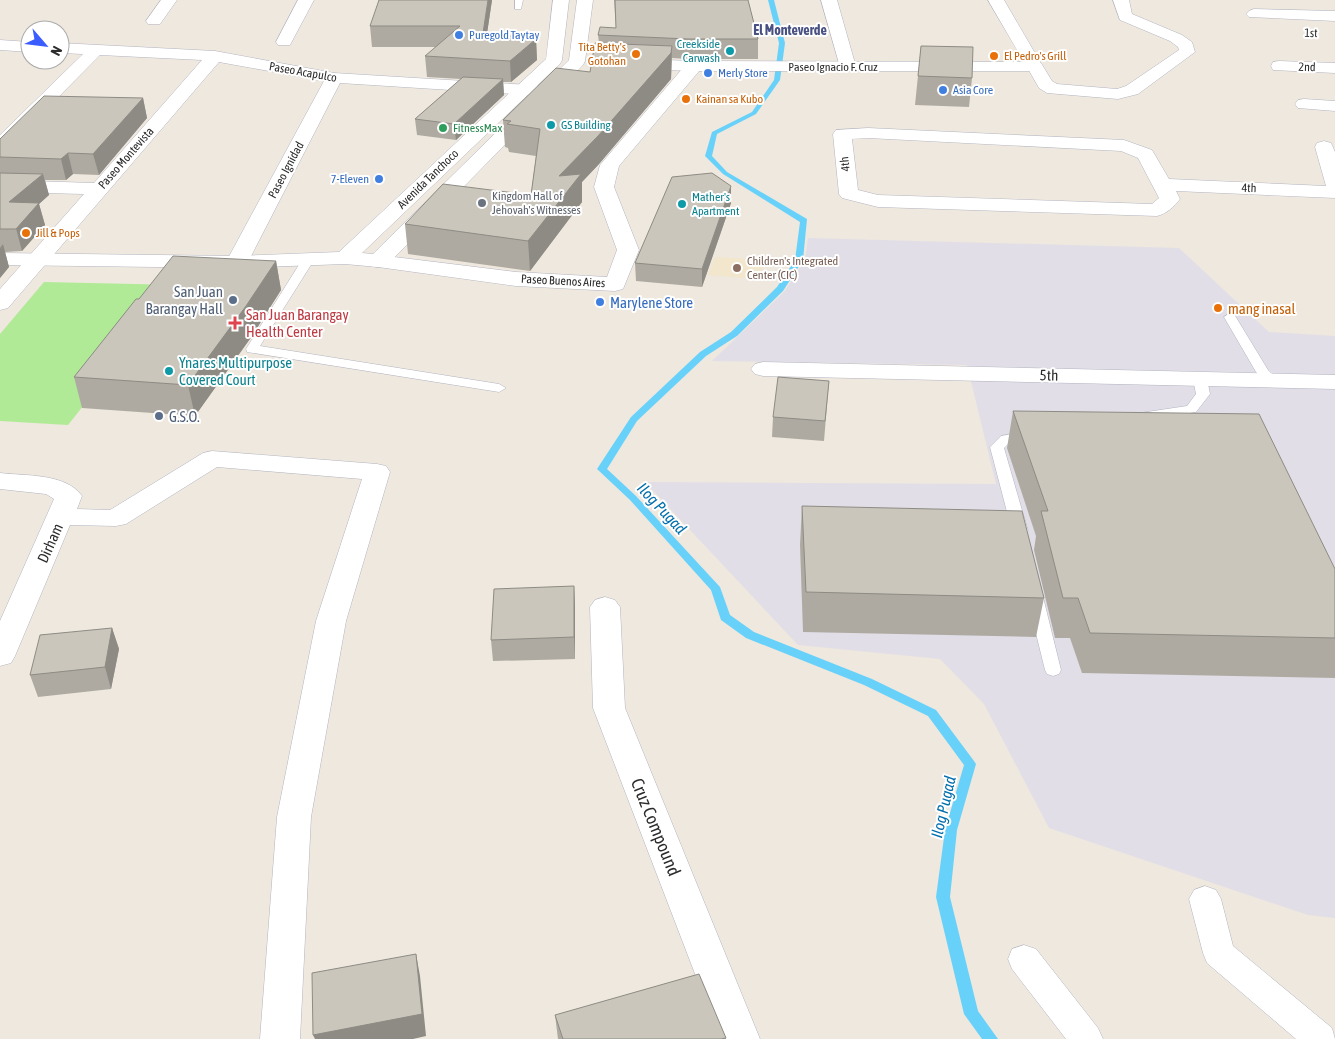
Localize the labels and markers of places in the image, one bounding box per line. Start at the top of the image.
place label: Puregold Taytay [469,28,540,42]
marker: Puregold Taytay [453,29,465,41]
place label: Creekside Carwash [677,37,720,65]
place label: Tita Betty's Gotohan [578,40,626,68]
marker: Creekside Carwash [724,45,736,57]
marker: Tita Betty's Gotohan [630,48,642,60]
place label: El Pedro's Grill [1004,49,1067,63]
marker: El Pedro's Grill [988,50,1000,62]
place label: Merly Store [718,66,768,80]
marker: Merly Store [702,67,714,79]
place label: Asia Core [953,83,993,97]
marker: Asia Core [937,84,949,96]
place label: Kainan sa Kubo [696,92,764,106]
marker: Kainan sa Kubo [680,93,692,105]
place label: GS Building [561,118,612,132]
marker: GS Building [545,119,557,131]
place label: FitnessMax [453,121,502,135]
marker: FitnessMax [437,122,449,134]
place label: 7-Eleven [331,172,369,186]
marker: 7-Eleven [373,173,385,185]
place label: Kingdom Hall of Jehovah's Witnesses [492,189,581,217]
place label: Mather's Apartment [692,190,740,218]
marker: Kingdom Hall of Jehovah's Witnesses [476,197,488,209]
marker: Mather's Apartment [676,198,688,210]
place label: Jill & Pops [36,226,80,240]
marker: Jill & Pops [20,227,32,239]
place label: Children's Integrated Center (CIC) [747,254,838,282]
marker: Children's Integrated Center (CIC) [731,262,743,274]
place label: San Juan Barangay Hall [146,283,223,317]
marker: San Juan Barangay Hall [227,294,239,306]
place label: Marylene Store [610,294,693,311]
marker: Marylene Store [594,296,606,308]
place label: mang inasal [1228,300,1296,317]
marker: mang inasal [1212,302,1224,314]
place label: San Juan Barangay Health Center [246,306,349,340]
marker: San Juan Barangay Health Center [228,316,242,330]
place label: Ynares Multipurpose Covered Court [179,354,292,388]
marker: Ynares Multipurpose Covered Court [163,365,175,377]
place label: G.S.O. [169,408,200,425]
marker: G.S.O. [153,410,165,422]

